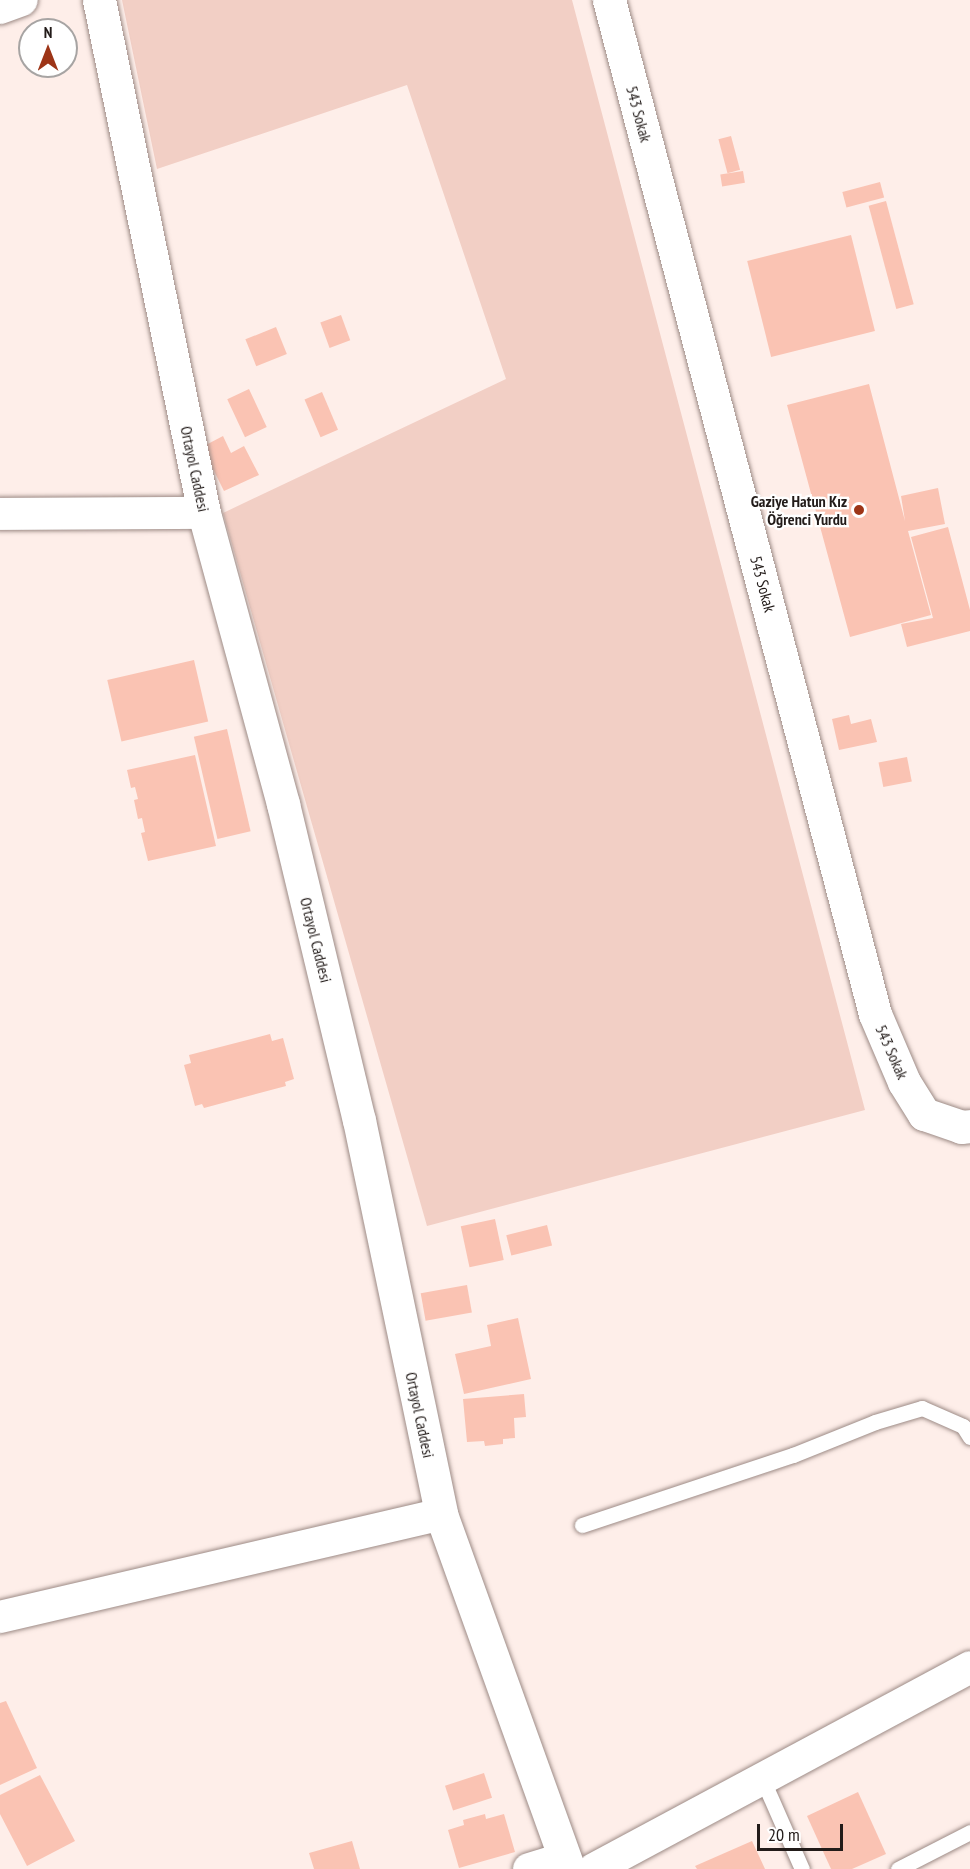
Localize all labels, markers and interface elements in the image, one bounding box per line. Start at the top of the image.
north arrow [18,18,78,78]
text: N [44,22,52,42]
street label: 543 Sokak [622,84,656,144]
street label: Ortayol Caddesi [177,424,213,514]
place label: Gaziye Hatun Kız Öğrenci Yurdu [751,491,847,529]
marker: Gaziye Hatun Kız Öğrenci Yurdu [852,503,866,517]
street label: 543 Sokak [746,554,780,614]
street label: Ortayol Caddesi [296,895,336,985]
street label: 543 Sokak [872,1022,912,1082]
street label: Ortayol Caddesi [402,1370,438,1460]
scale bar [760,1812,846,1850]
text: 20 m [768,1823,800,1846]

